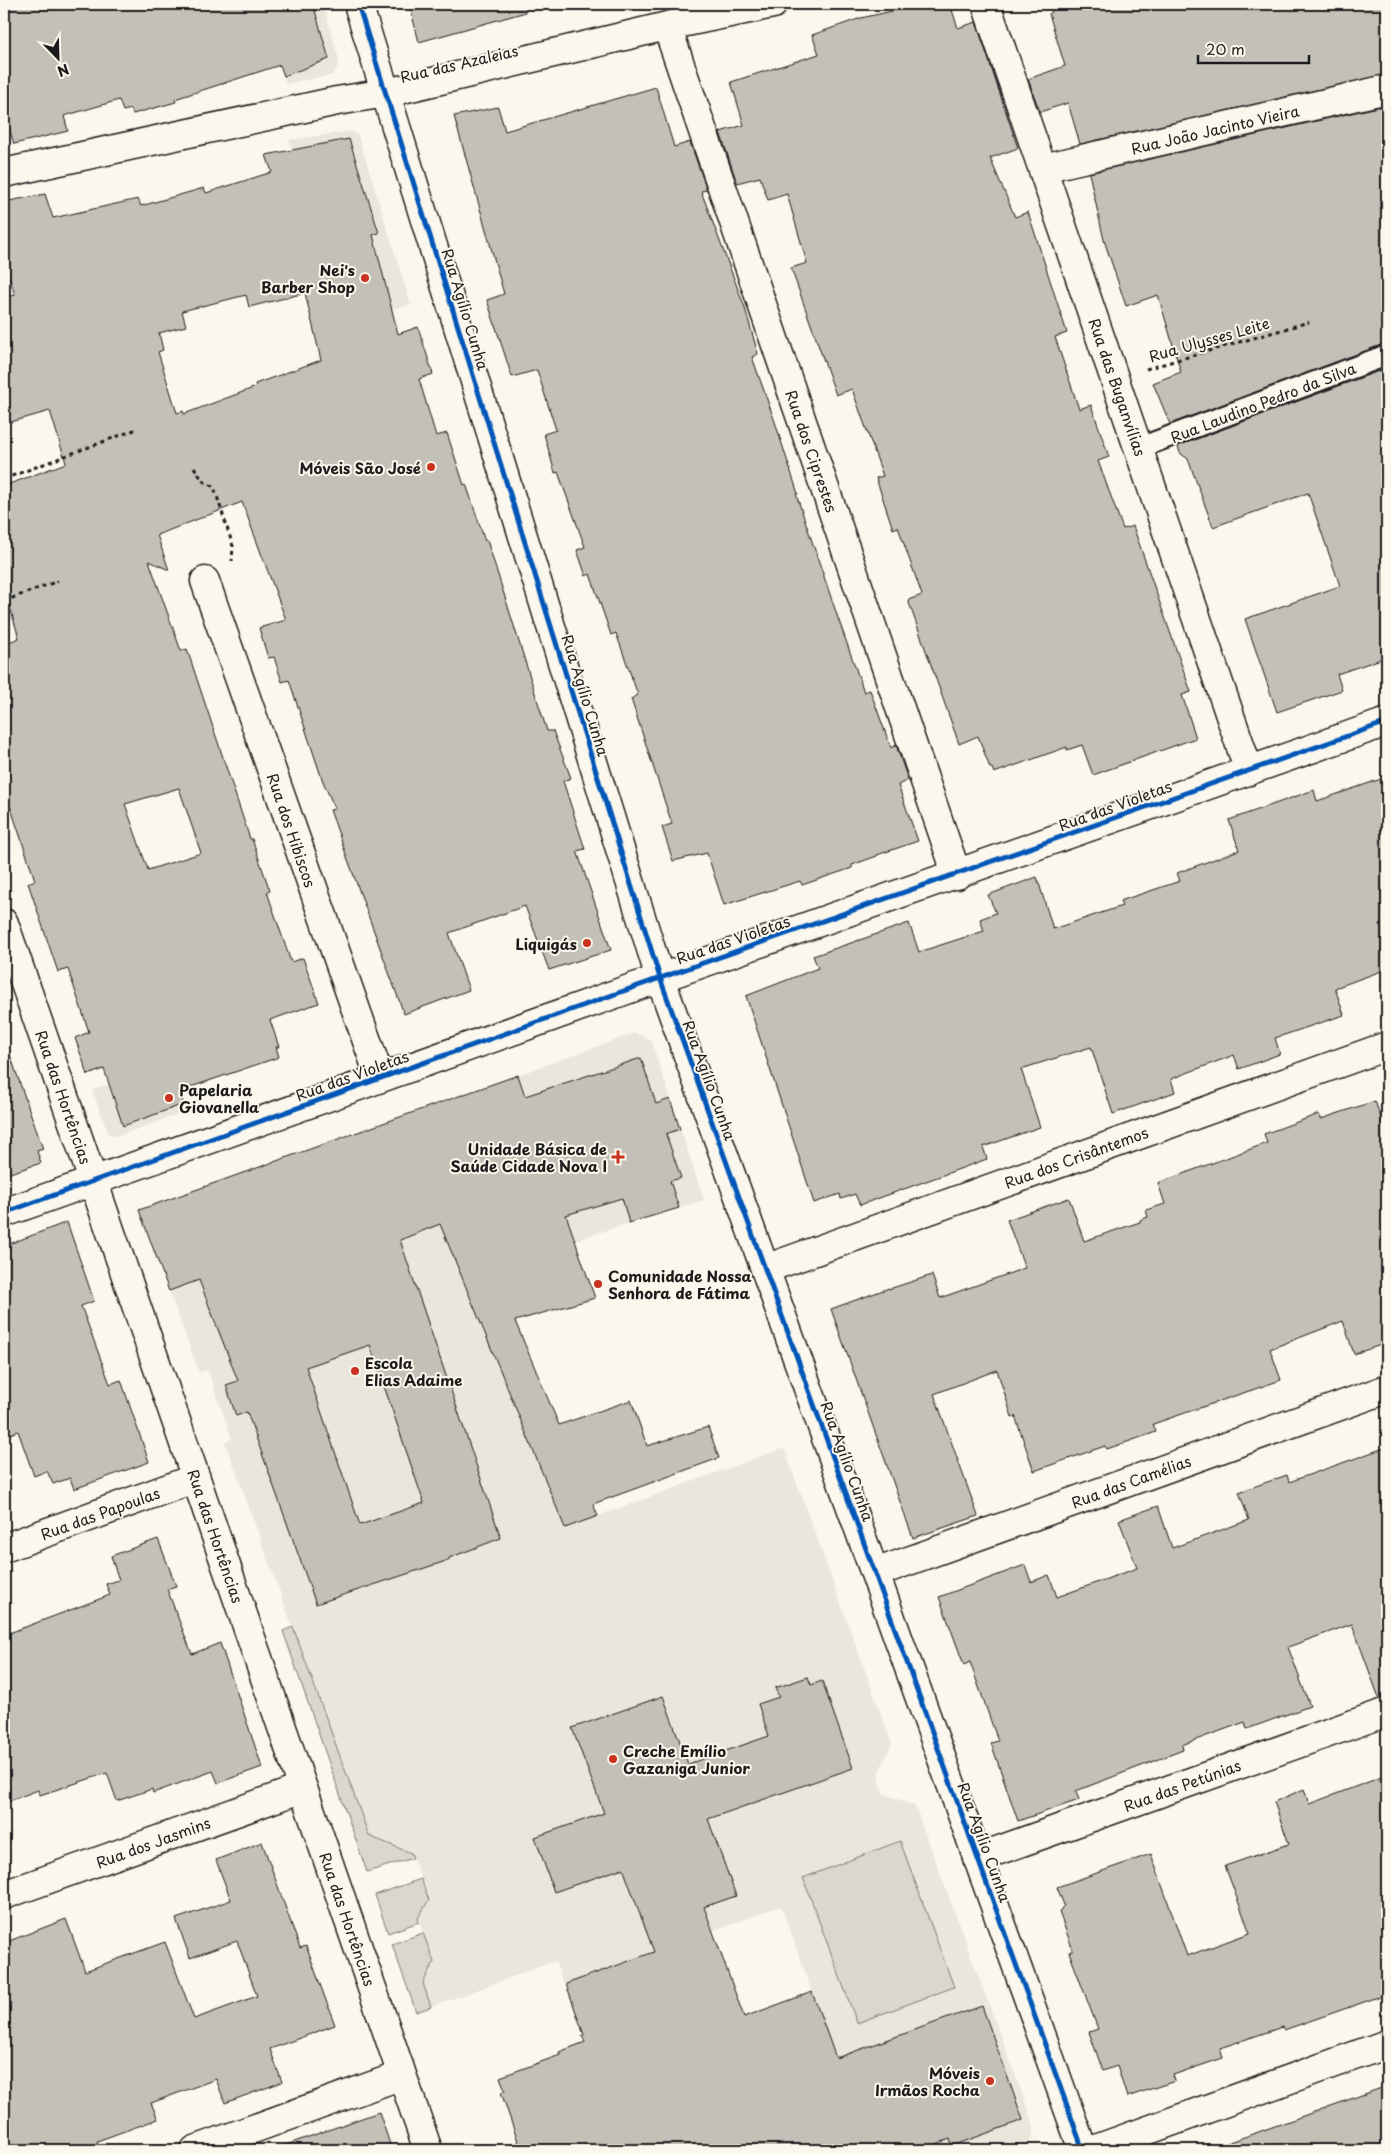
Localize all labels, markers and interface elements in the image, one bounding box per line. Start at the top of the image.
north arrow [32,32,82,82]
scale bar [1198,32,1310,64]
text: 20 m [1206,37,1245,60]
street label: Rua das Azaleias [398,38,520,88]
text: N [54,59,72,82]
street label: Rua João Jacinto Vieira [1129,98,1301,160]
street label: Rua Agílio Cunha [437,245,496,373]
place label: Nei's Barber Shop [261,258,355,298]
marker: Nei's Barber Shop [359,272,371,284]
street label: Rua Ulysses Leite [1146,311,1272,367]
street label: Rua das Buganvílias [1084,315,1152,459]
street label: Rua Laudino Pedro da Silva [1167,356,1360,448]
street label: Rua dos Ciprestes [780,387,844,515]
place label: Móveis São José [300,456,421,479]
marker: Móveis São José [425,461,437,473]
street label: Rua Agílio Cunha [557,631,616,759]
street label: Rua dos Hibiscos [262,770,322,890]
street label: Rua das Violetas [1055,774,1175,836]
street label: Rua das Violetas [673,909,793,969]
place label: Liquigás [515,932,577,955]
marker: Liquigás [581,937,593,949]
street label: Rua Agílio Cunha [678,1017,743,1144]
street label: Rua das Hortências [30,1027,98,1167]
street label: Rua das Violetas [292,1044,412,1106]
place label: Papelaria Giovanella [179,1078,259,1118]
marker: Papelaria Giovanella [163,1092,175,1104]
street label: Rua dos Crisântemos [1001,1120,1151,1194]
place label: Unidade Básica de Saúde Cidade Nova I [450,1137,607,1177]
marker: Unidade Básica de Saúde Cidade Nova I [611,1150,625,1164]
place label: Comunidade Nossa Senhora de Fátima [608,1264,752,1304]
marker: Comunidade Nossa Senhora de Fátima [592,1278,604,1290]
place label: Escola Elias Adaime [365,1351,462,1391]
marker: Escola Elias Adaime [349,1365,361,1377]
street label: Rua Agílio Cunha [816,1398,881,1525]
street label: Rua das Camélias [1068,1449,1194,1513]
street label: Rua das Hortências [182,1466,250,1606]
street label: Rua das Papoulas [37,1481,163,1545]
place label: Creche Emílio Gazaniga Junior [623,1739,750,1779]
marker: Creche Emílio Gazaniga Junior [607,1753,619,1765]
street label: Rua das Petúnias [1120,1753,1244,1817]
street label: Rua Agílio Cunha [953,1779,1018,1906]
street label: Rua dos Jasmins [92,1811,214,1873]
street label: Rua das Hortências [314,1849,382,1989]
place label: Móveis Irmãos Rocha [875,2061,980,2101]
marker: Móveis Irmãos Rocha [984,2075,996,2087]

